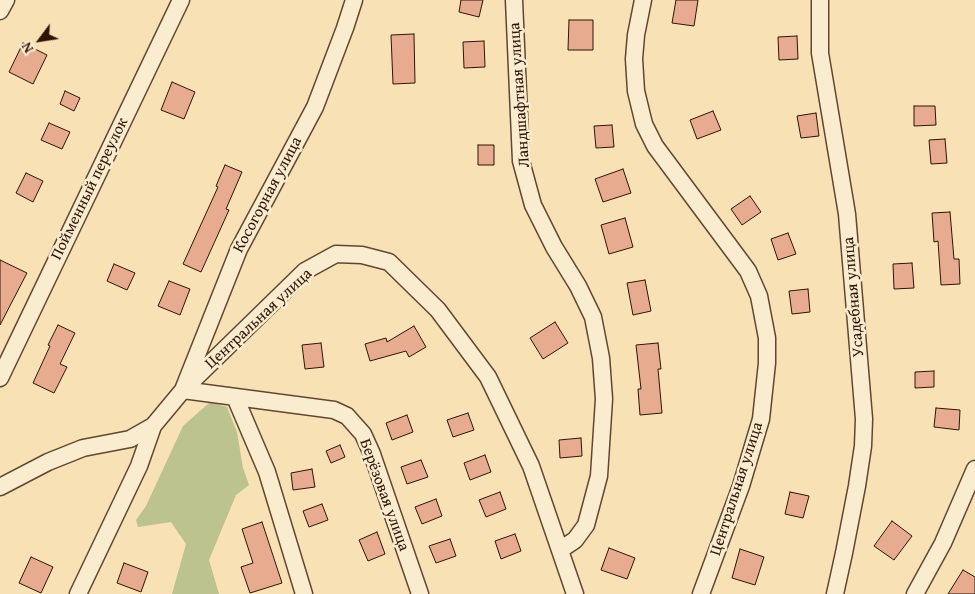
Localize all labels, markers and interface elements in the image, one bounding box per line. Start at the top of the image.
north arrow [15,15,65,65]
street label: Ландшафтная улица [505,22,535,168]
text: N [16,39,38,57]
street label: Пойменный переулок [47,115,133,263]
street label: Косогорная улица [229,134,307,256]
street label: Усадебная улица [839,236,869,358]
street label: Центральная улица [202,265,316,373]
street label: Центральная улица [706,420,768,558]
street label: Берёзовая улица [355,436,413,554]

